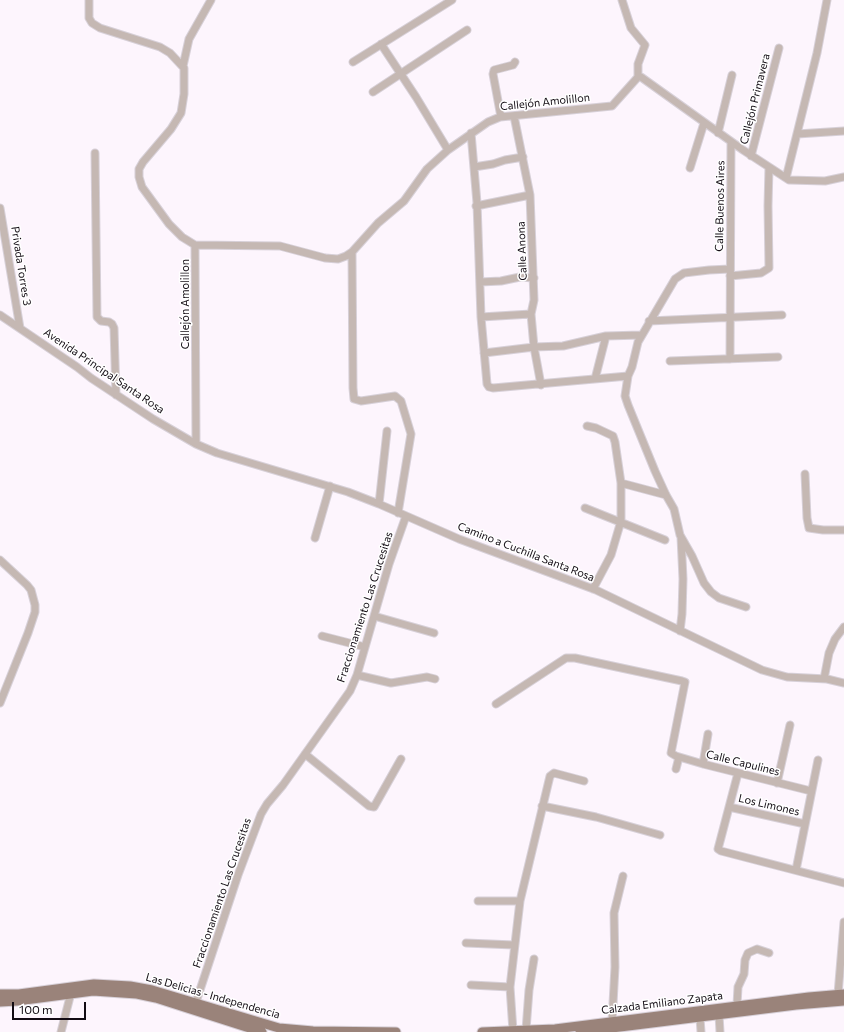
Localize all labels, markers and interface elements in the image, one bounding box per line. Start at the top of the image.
street label: Callejón Primavera [737,52,773,146]
street label: Callejón Amolillon [499,91,591,113]
street label: Calle Buenos Aires [713,160,727,252]
street label: Calle Anona [514,221,530,281]
street label: Privada Torres 3 [8,225,34,307]
street label: Callejón Amolillon [178,259,192,349]
street label: Avenida Principal Santa Rosa [41,326,167,416]
street label: Camino a Cuchilla Santa Rosa [456,520,596,584]
street label: Fraccionamiento Las Crucesitas [334,530,396,684]
street label: Calle Capulines [705,747,781,779]
street label: Los Limones [737,792,801,818]
street label: Fraccionamiento Las Crucesitas [190,816,254,970]
street label: Las Delicias - Independencia [144,970,282,1022]
street label: Calzada Emiliano Zapata [600,989,724,1017]
scale bar [14,994,88,1020]
text: 100 m [19,1002,53,1016]

